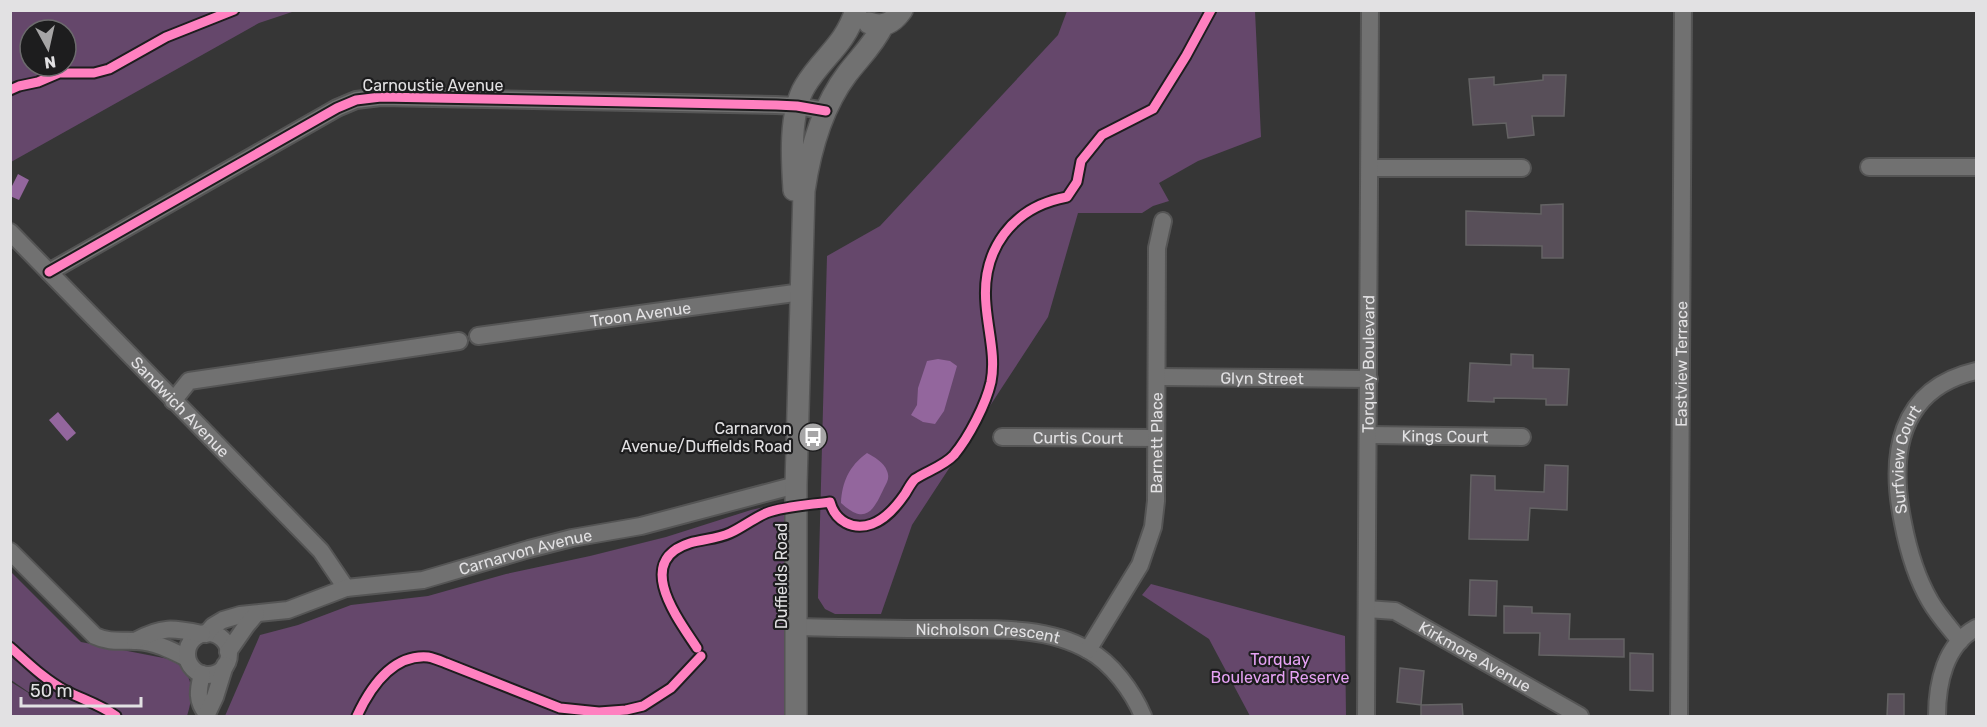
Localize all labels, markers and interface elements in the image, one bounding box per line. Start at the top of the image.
north arrow [18,18,78,78]
text: N [43,52,57,73]
street label: Carnoustie Avenue [363,76,503,95]
street label: Torquay Boulevard [1358,295,1378,433]
street label: Troon Avenue [589,298,692,330]
street label: Eastview Terrace [1671,301,1691,427]
street label: Sandwich Avenue [127,352,234,461]
street label: Glyn Street [1220,368,1304,388]
street label: Barnett Place [1147,392,1166,494]
street label: Surfview Court [1888,401,1925,515]
place label: Carnarvon Avenue/Duffields Road [621,419,792,456]
bus stop icon: Carnarvon Avenue/Duffields Road [797,421,829,453]
street label: Kings Court [1402,426,1488,446]
street label: Curtis Court [1033,428,1123,447]
street label: Duffields Road [772,523,791,629]
street label: Carnarvon Avenue [456,525,593,579]
street label: Kirkmore Avenue [1416,617,1534,696]
street label: Nicholson Crescent [915,619,1062,647]
park label: Torquay Boulevard Reserve [1211,650,1349,687]
scale bar [21,670,141,708]
text: 50 m [30,680,73,702]

